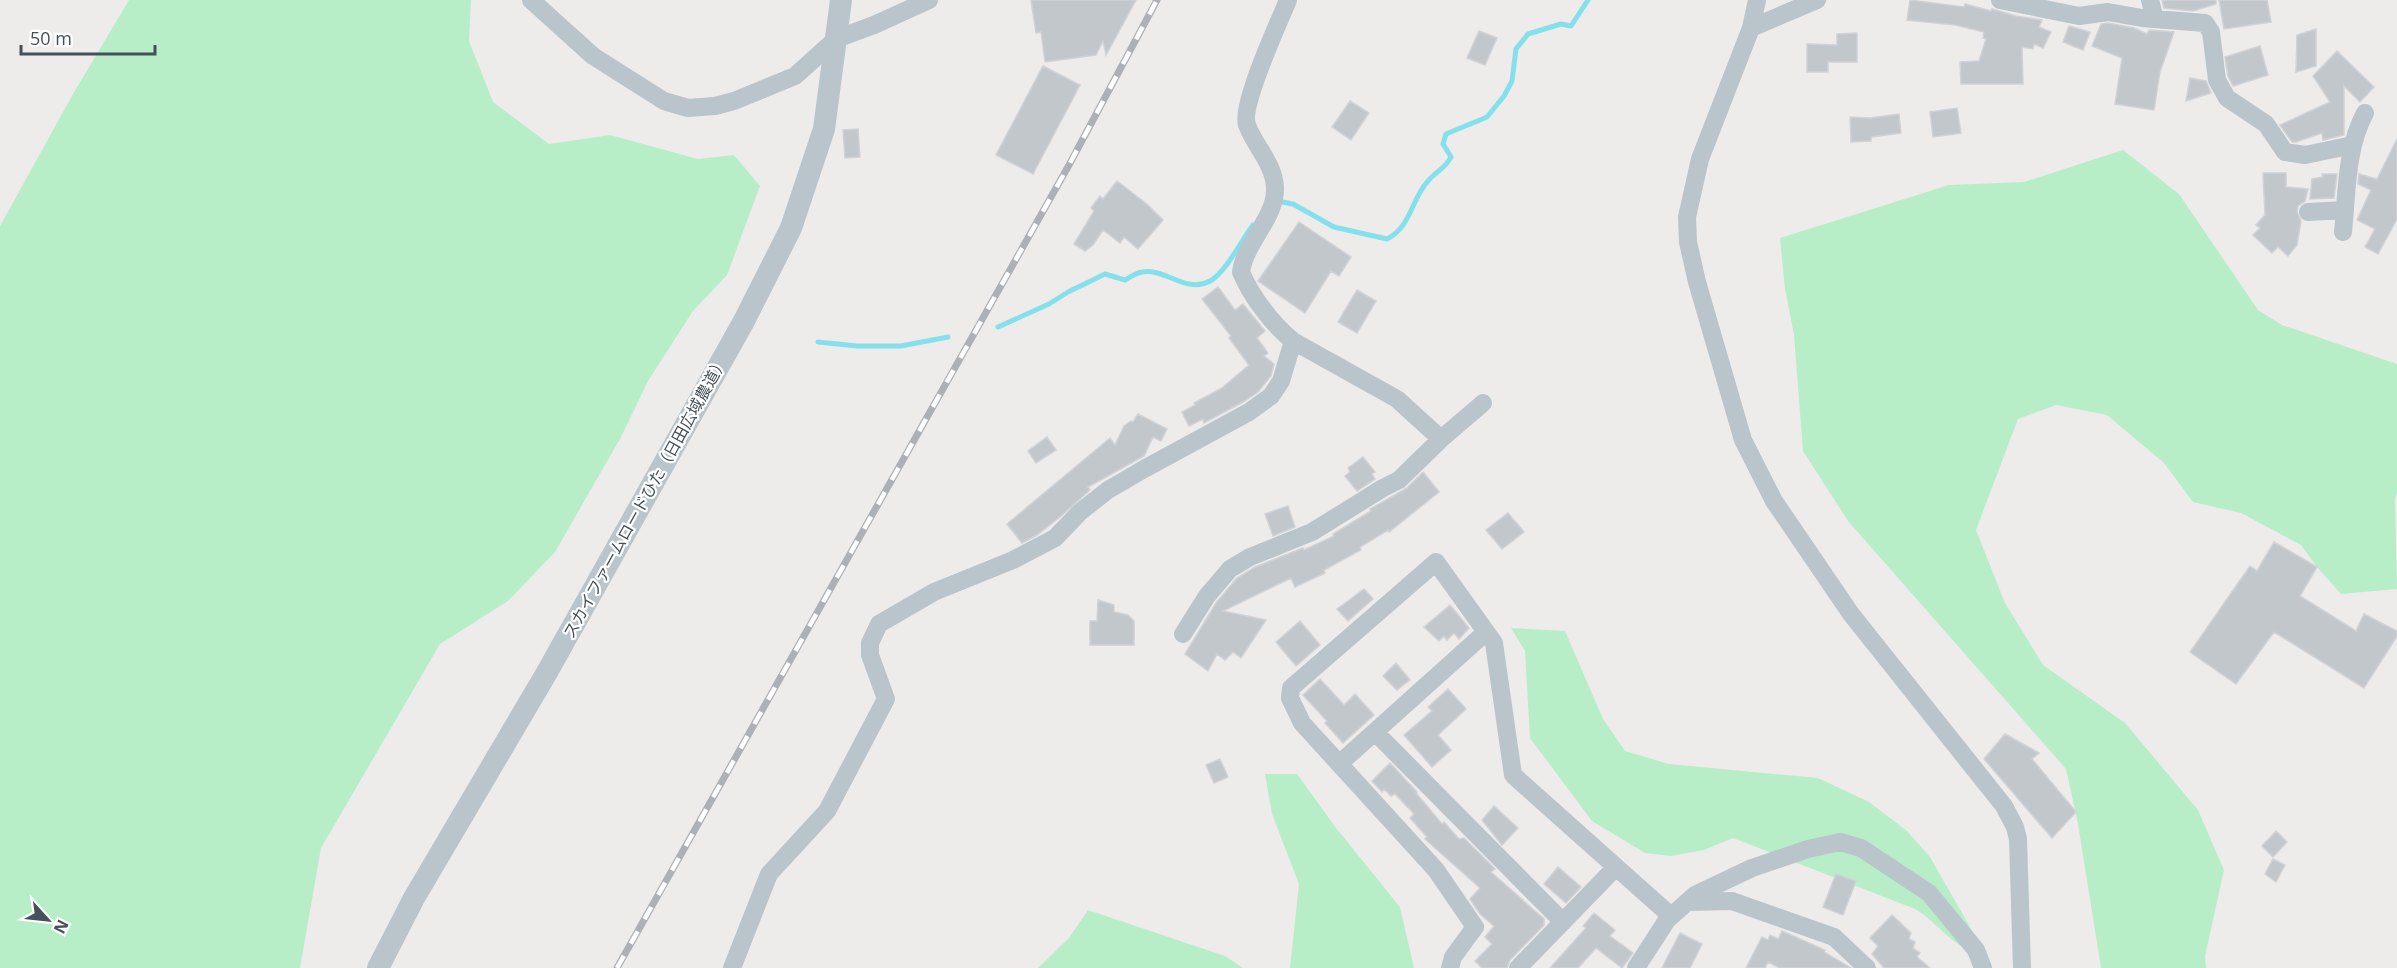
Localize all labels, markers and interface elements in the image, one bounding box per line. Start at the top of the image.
scale bar [21,18,154,56]
text: 50 m [30,26,72,50]
street label: スカイファームロードひた（日田広域農道） [558,352,732,642]
north arrow [18,890,78,950]
text: N [49,916,74,938]

